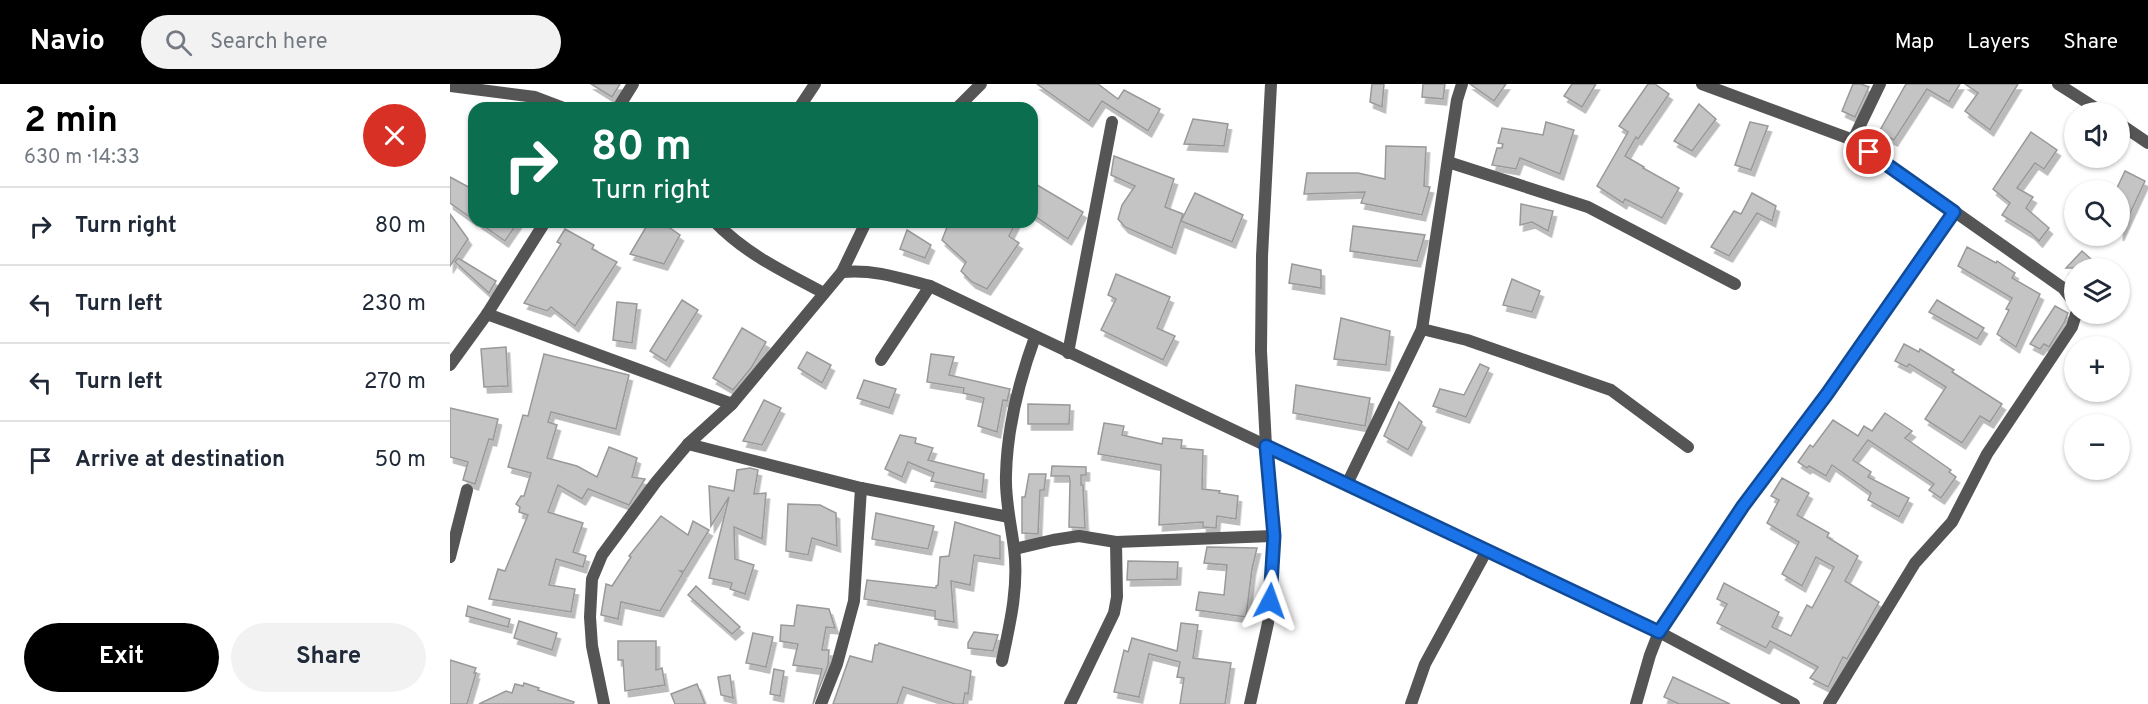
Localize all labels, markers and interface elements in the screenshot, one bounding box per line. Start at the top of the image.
search box [141,15,561,69]
text: Navio [30,24,105,60]
icon: search [162,26,195,59]
text: Search here [210,29,327,56]
text: Map [1895,29,1934,56]
text: Layers [1967,29,2030,56]
text: Share [2063,29,2118,56]
text: 2 min [24,99,118,145]
map controls [2064,102,2130,480]
button: sound [2064,102,2130,168]
button: close [363,104,426,167]
text: 80 m [591,122,692,175]
icon: right [492,126,570,204]
pin [1843,126,1894,177]
icon: arrive [1852,135,1885,168]
text: 630 m · 14:33 [24,145,140,171]
text: Turn right [591,174,710,208]
button: search [2064,180,2130,246]
icon: right [24,210,57,243]
text: Turn right [75,213,177,240]
text: 80 m [375,213,426,240]
button: layers [2064,258,2130,324]
icon: left [24,288,57,321]
text: Turn left [75,291,163,318]
text: 230 m [362,291,426,318]
button: + [2064,336,2130,402]
icon: left [24,366,57,399]
text: Turn left [75,369,163,396]
text: 270 m [364,369,426,396]
button: − [2064,414,2130,480]
icon: arrive [24,444,57,477]
text: Arrive at destination [75,447,285,474]
text: 50 m [374,447,426,474]
position arrow [1238,569,1302,633]
button: Exit [24,623,219,692]
button: Share [231,623,426,692]

